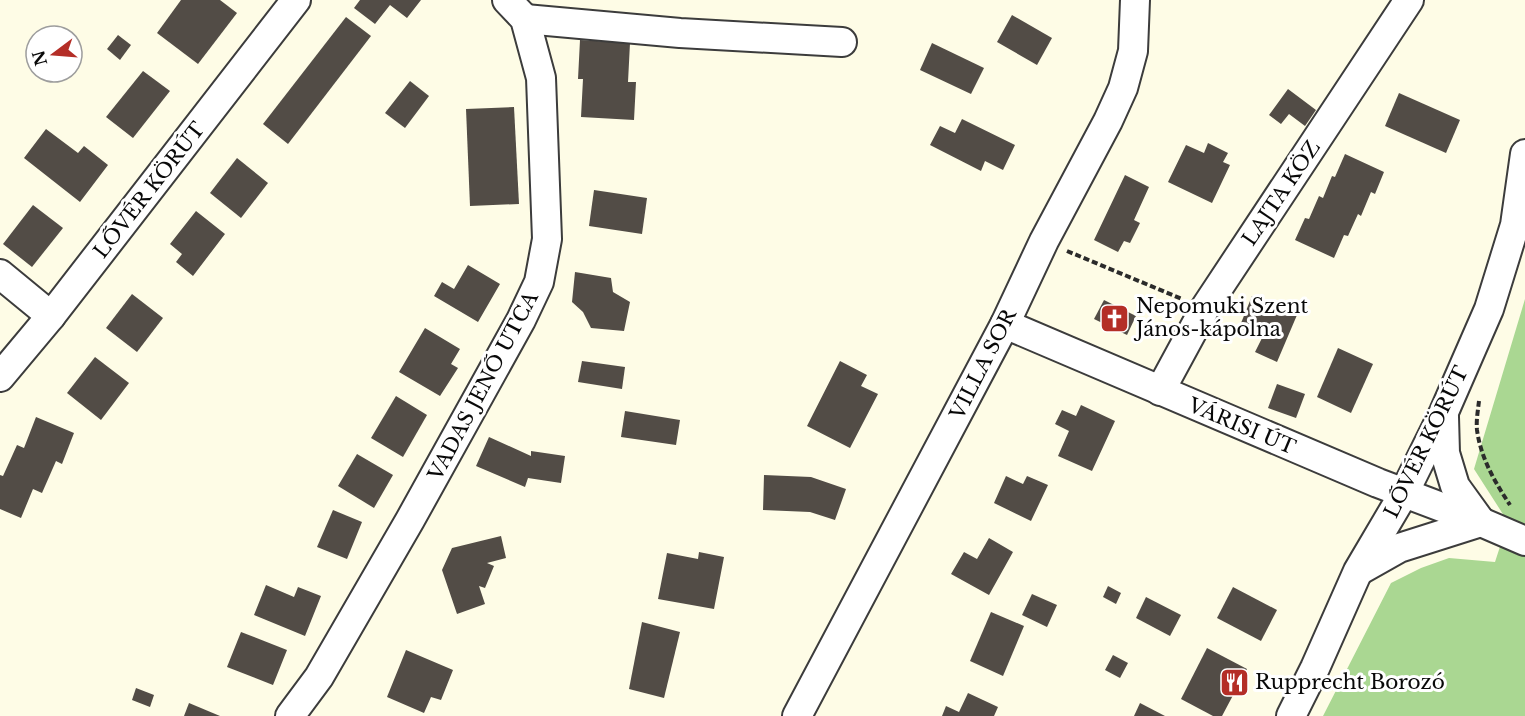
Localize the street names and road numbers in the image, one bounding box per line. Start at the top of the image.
street label: LŐVÉR KÖRÚT [88,117,209,263]
street label: LAJTA KÖZ [1236,135,1325,250]
street label: VADAS JENŐ UTCA [422,287,543,485]
street label: VILLA SOR [944,304,1022,424]
street label: LŐVÉR KÖRÚT [1378,362,1473,522]
street label: VÁRISI ÚT [1184,391,1299,459]

